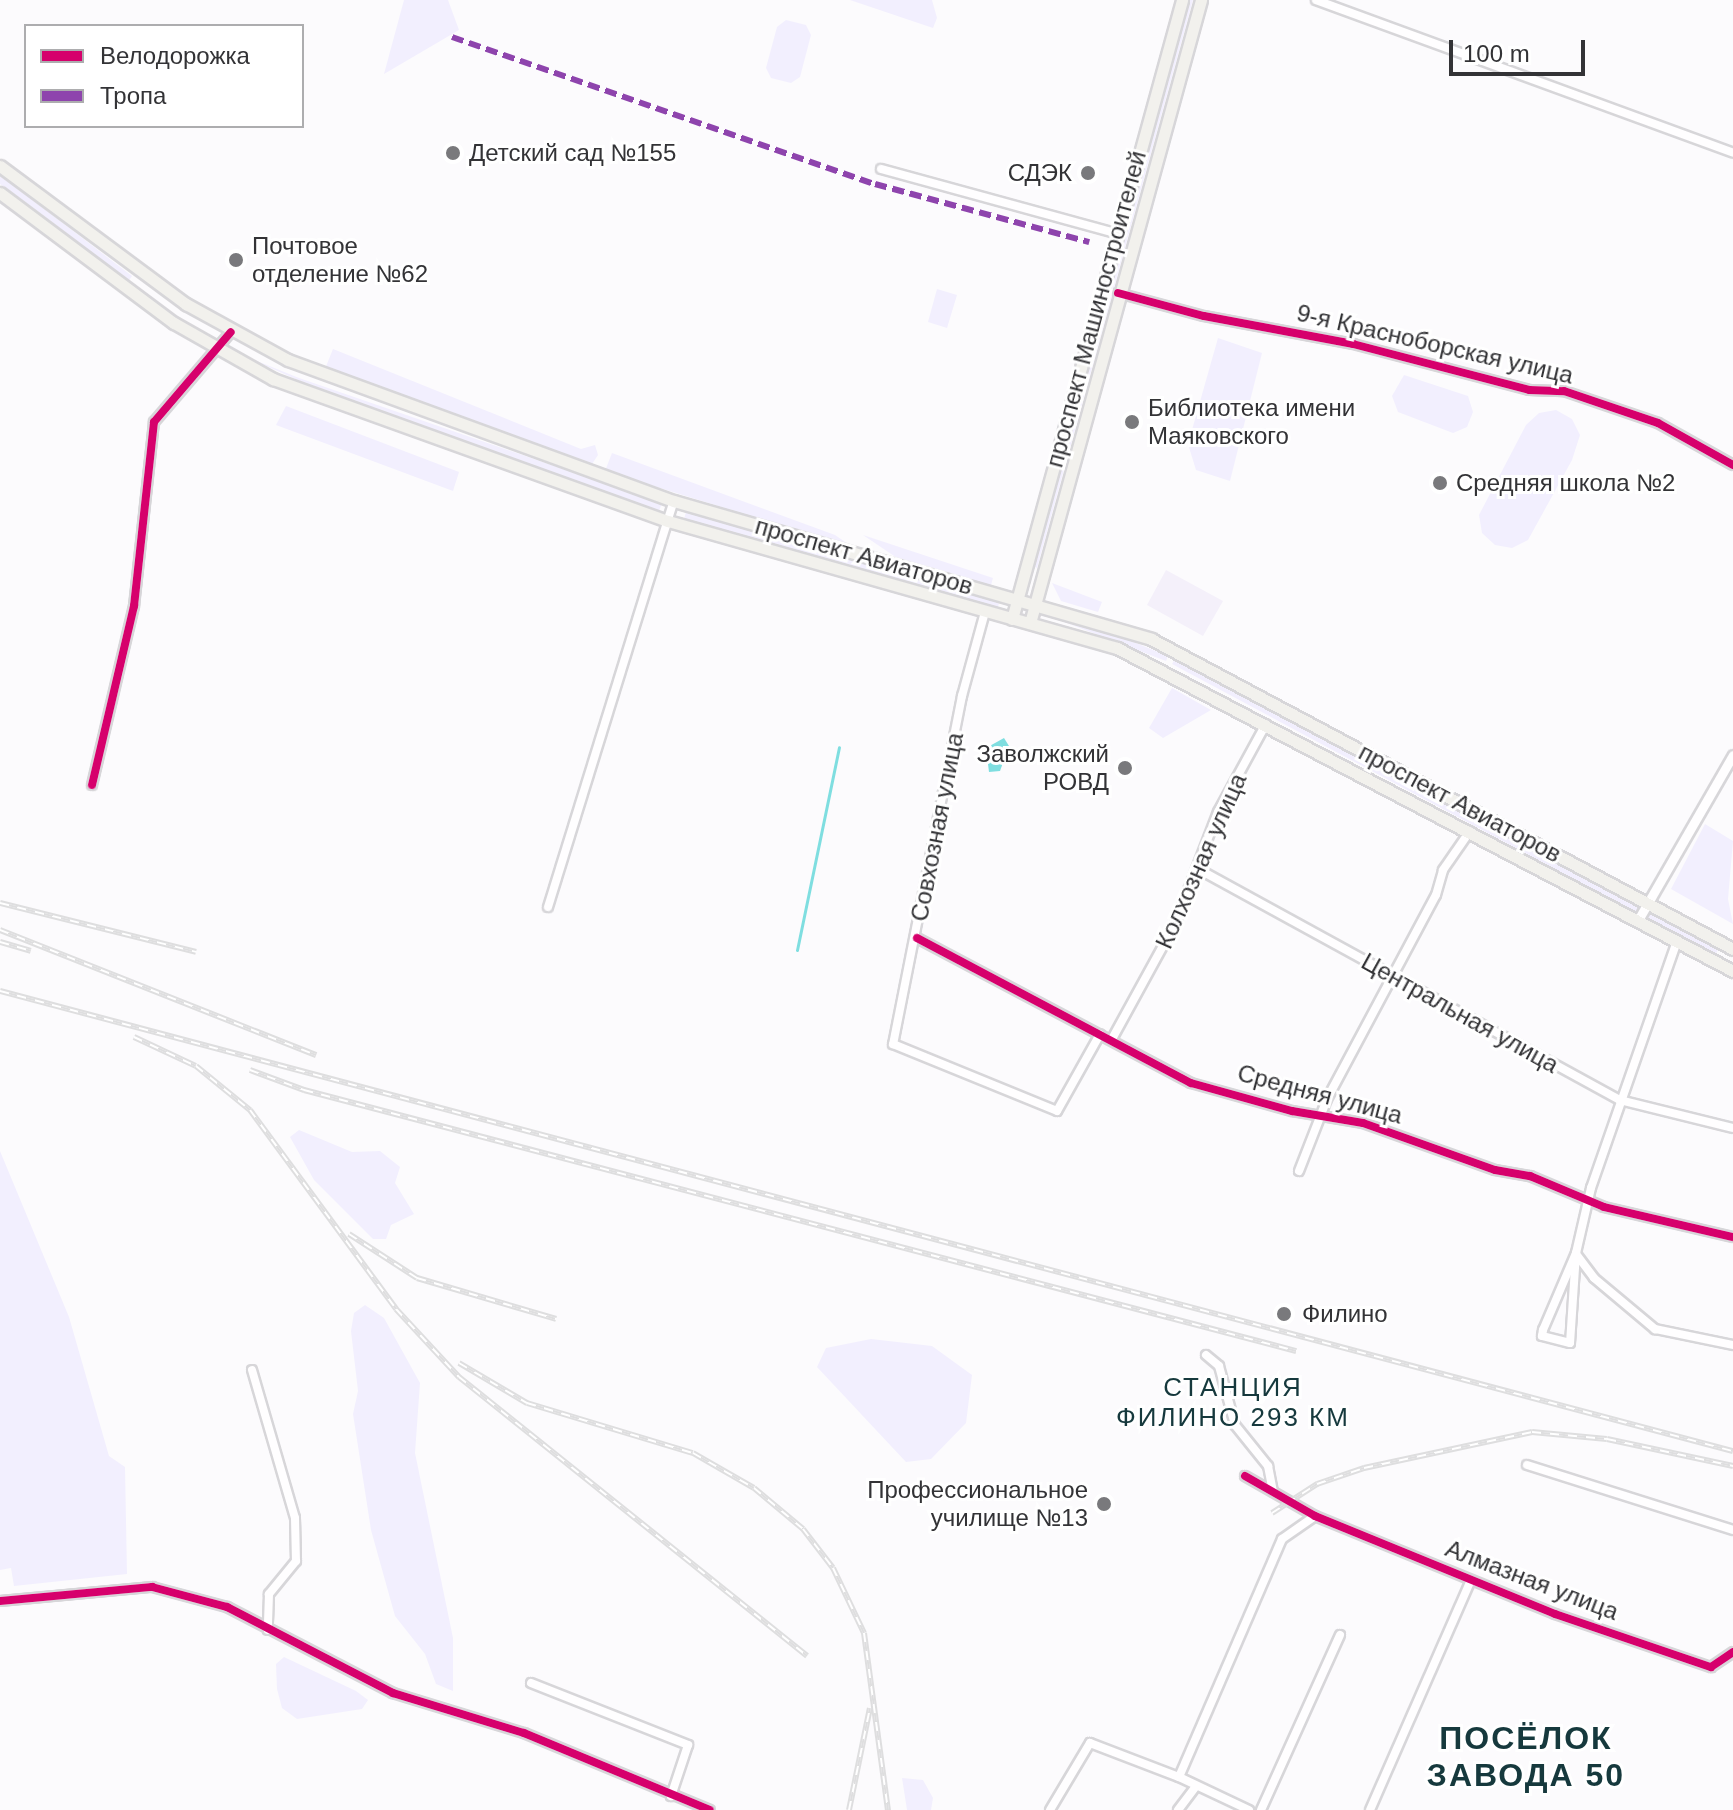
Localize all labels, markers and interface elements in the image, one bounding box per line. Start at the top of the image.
legend [24,24,304,128]
scale bar [1453,24,1589,74]
text: 100 m [1463,40,1530,67]
text: Велодорожка [100,42,250,69]
text: Тропа [100,82,166,109]
place label: Детский сад №155 [469,139,676,167]
marker: Детский сад №155 [444,144,462,162]
street label: проспект Машиностроителей [1040,148,1152,470]
place label: СДЭК [1008,159,1072,187]
marker: СДЭК [1079,164,1097,182]
place label: Почтовое отделение №62 [252,232,428,288]
marker: Почтовое отделение №62 [227,251,245,269]
street label: 9-я Красноборская улица [1294,298,1576,390]
place label: Библиотека имени Маяковского [1148,394,1355,450]
marker: Библиотека имени Маяковского [1123,413,1141,431]
place label: Средняя школа №2 [1456,469,1675,497]
marker: Средняя школа №2 [1431,474,1449,492]
street label: проспект Авиаторов [752,511,976,601]
street label: Совхозная улица [905,730,969,924]
street label: проспект Авиаторов [1354,737,1566,869]
place label: Заволжский РОВД [976,740,1109,796]
marker: Заволжский РОВД [1116,759,1134,777]
street label: Колхозная улица [1149,769,1253,953]
street label: Центральная улица [1356,947,1564,1079]
street label: Средняя улица [1234,1058,1406,1130]
place label: Филино [1302,1300,1388,1328]
marker: Филино [1273,1303,1295,1325]
district label: СТАНЦИЯ ФИЛИНО 293 КМ [1116,1372,1350,1434]
place label: Профессиональное училище №13 [867,1476,1088,1532]
marker: Профессиональное училище №13 [1095,1495,1113,1513]
street label: Алмазная улица [1441,1534,1623,1626]
district label: ПОСЁЛОК ЗАВОДА 50 [1427,1720,1625,1795]

